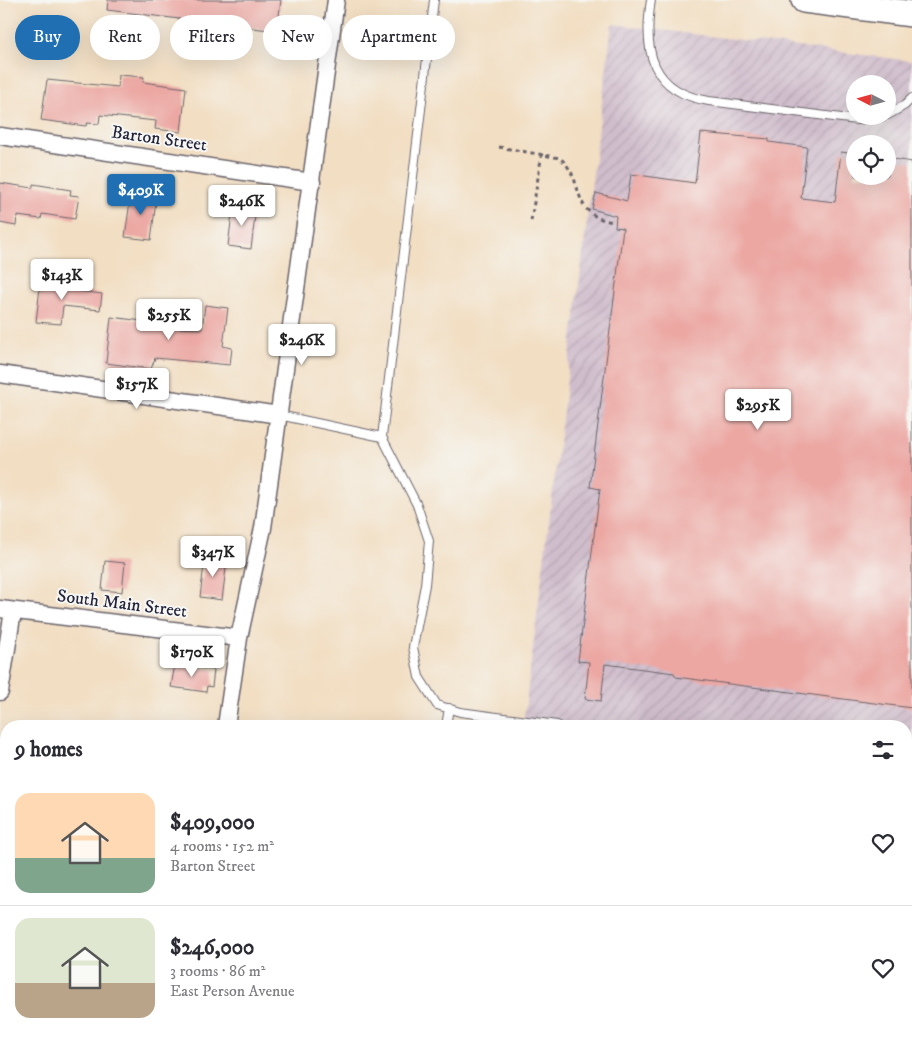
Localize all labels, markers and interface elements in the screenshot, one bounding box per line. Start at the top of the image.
chip: Buy [15,15,80,60]
chip: Rent [90,15,160,60]
chip: Filters [170,15,253,60]
chip: New [263,15,332,60]
chip: Apartment [342,15,455,60]
north arrow [846,75,896,125]
map controls [846,75,896,185]
street label: Barton Street [110,121,208,157]
button: locate [846,135,896,185]
pin: $409K [106,174,176,216]
text: $409K [118,180,164,200]
pin: $246K [207,184,277,227]
text: $246K [219,191,265,211]
pin: $143K [27,258,97,301]
text: $143K [41,265,83,285]
pin: $255K [134,298,204,341]
text: $255K [147,305,191,325]
pin: $246K [267,324,337,366]
text: $246K [279,330,325,350]
pin: $157K [102,368,172,410]
text: $157K [116,374,158,394]
pin: $295K [723,388,793,431]
text: $295K [736,395,780,415]
pin: $347K [178,536,248,578]
text: $347K [191,542,235,562]
street label: South Main Street [56,585,188,623]
pin: $170K [157,636,227,678]
text: $170K [171,642,213,662]
icon: filters [869,736,897,764]
text: 9 homes [15,737,83,763]
text: $409,000 [170,810,255,836]
icon: home [55,813,115,873]
icon: heart [869,829,897,857]
text: 4 rooms · 152 m² [170,836,274,856]
text: Barton Street [170,856,255,876]
text: $246,000 [170,935,254,961]
icon: home [55,938,115,998]
icon: heart [869,954,897,982]
text: 3 rooms · 86 m² [170,961,265,981]
text: East Person Avenue [170,981,295,1001]

